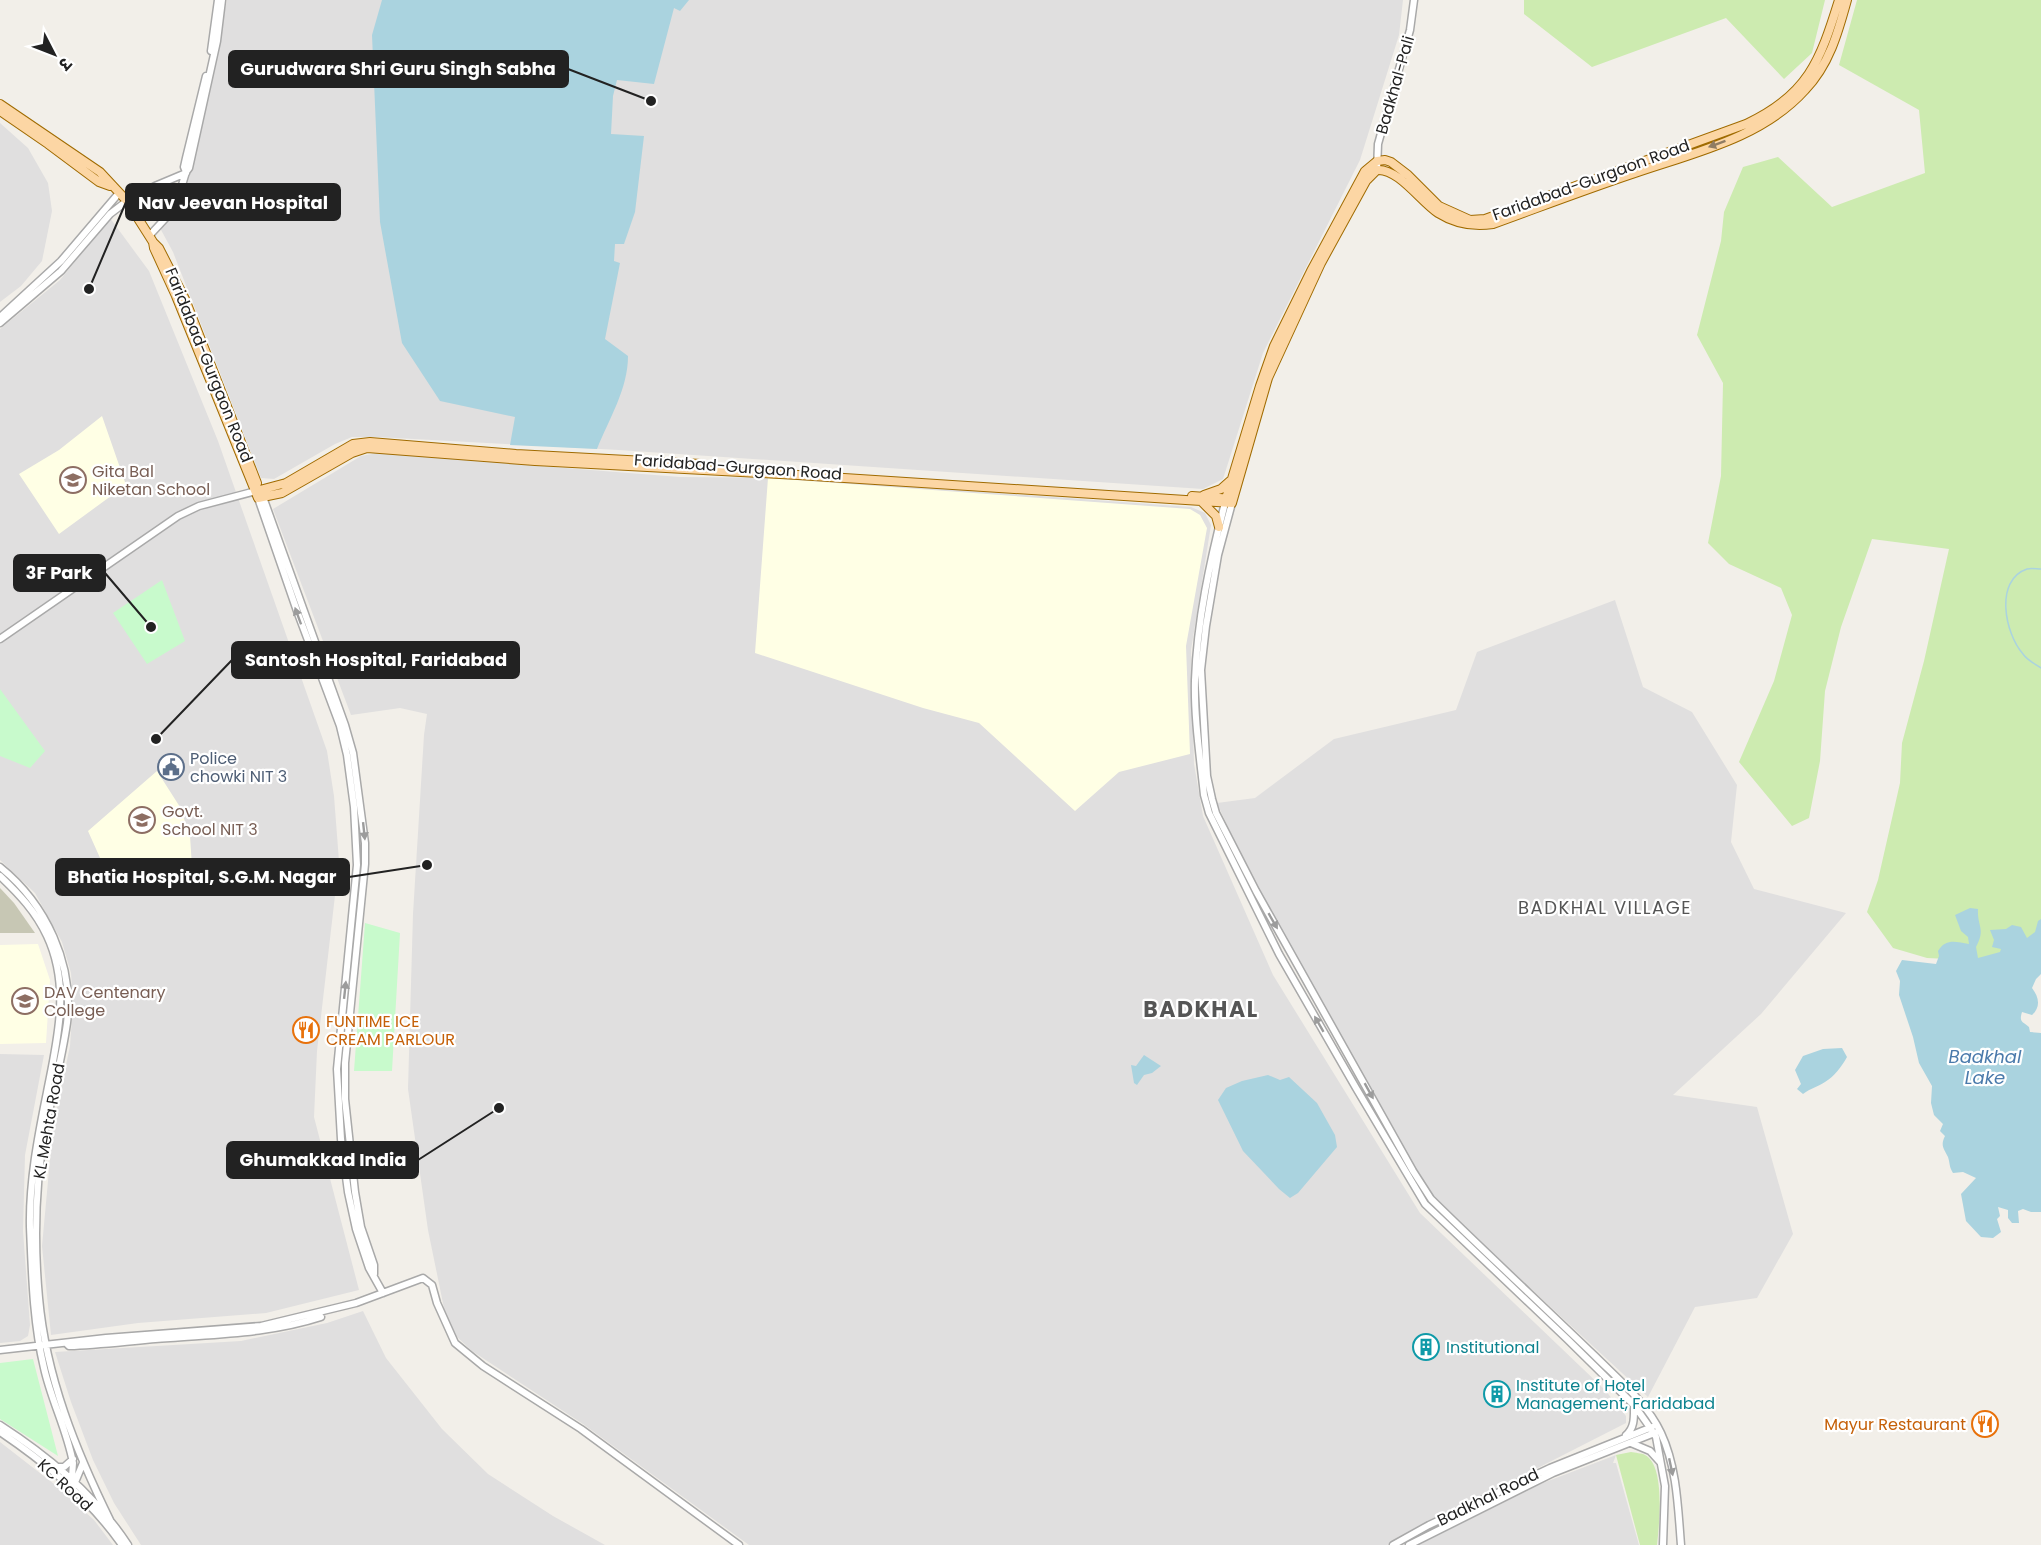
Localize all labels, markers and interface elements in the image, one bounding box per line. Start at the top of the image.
north arrow [24,24,84,84]
street label: Badkhal-Pali [1370,33,1420,137]
callout: Gurudwara Shri Guru Singh Sabha [229,51,568,87]
text: उ [53,52,77,75]
text: Gurudwara Shri Guru Singh Sabha [240,56,556,81]
street label: Faridabad-Gurgaon Road [1489,134,1693,226]
one-way arrow [1708,140,1726,149]
callout: Nav Jeevan Hospital [126,184,340,220]
text: Nav Jeevan Hospital [138,190,328,215]
street label: Faridabad-Gurgaon Road [159,264,259,466]
street label: Faridabad-Gurgaon Road [633,448,843,486]
place label: Gita Bal Niketan School [92,460,210,501]
school or university icon: Gita Bal Niketan School [58,465,88,495]
callout: 3F Park [14,555,105,591]
text: 3F Park [26,560,93,585]
one-way arrow [293,607,303,625]
callout: Santosh Hospital, Faridabad [232,642,519,678]
text: Santosh Hospital, Faridabad [245,647,507,672]
place label: Police chowki NIT 3 [190,747,287,788]
public building icon: Police chowki NIT 3 [156,752,186,782]
place label: Govt. School NIT 3 [162,800,258,841]
school or university icon: Govt. School NIT 3 [127,805,157,835]
one-way arrow [359,822,369,841]
callout: Bhatia Hospital, S.G.M. Nagar [56,859,349,895]
text: Bhatia Hospital, S.G.M. Nagar [67,864,337,889]
district label: BADKHAL VILLAGE [1518,895,1692,920]
one-way arrow [1267,913,1278,929]
place label: DAV Centenary College [44,981,165,1022]
one-way arrow [340,981,350,1000]
school or university icon: DAV Centenary College [10,986,40,1016]
district label: BADKHAL [1143,994,1259,1025]
place label: FUNTIME ICE CREAM PARLOUR [326,1010,455,1051]
restaurant icon: FUNTIME ICE CREAM PARLOUR [291,1015,321,1045]
one-way arrow [1314,1015,1324,1032]
water label: Badkhal Lake [1949,1044,2022,1090]
street label: KL Mehta Road [27,1061,71,1181]
one-way arrow [1364,1083,1374,1100]
callout: Ghumakkad India [227,1142,418,1178]
text: Ghumakkad India [240,1147,406,1172]
building icon: Institutional [1411,1332,1441,1362]
place label: Institutional [1446,1336,1539,1359]
place label: Institute of Hotel Management, Faridabad [1516,1374,1715,1415]
building icon: Institute of Hotel Management, Faridabad [1482,1379,1512,1409]
restaurant icon: Mayur Restaurant [1970,1409,2000,1439]
place label: Mayur Restaurant [1824,1413,1966,1436]
street label: KC Road [32,1453,98,1517]
one-way arrow [1666,1457,1676,1476]
street label: Badkhal Road [1433,1462,1543,1532]

